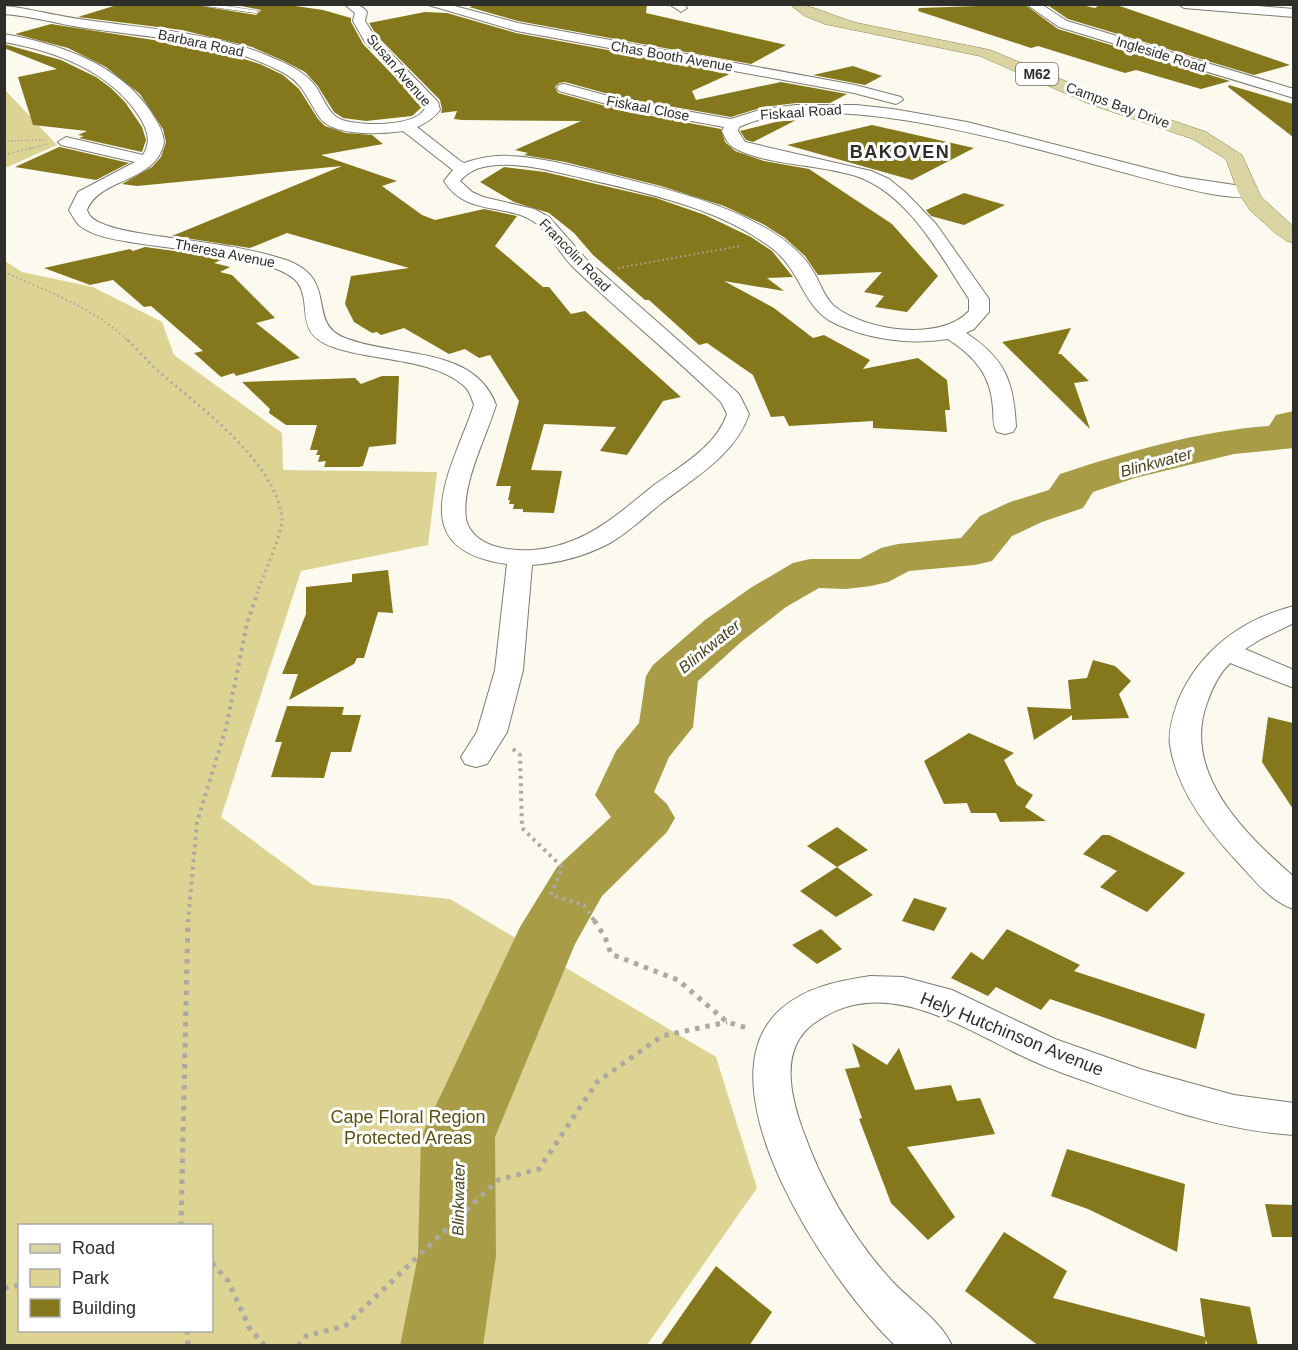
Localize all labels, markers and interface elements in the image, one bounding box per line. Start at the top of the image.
street label: Barbara Road [157,26,245,60]
street label: Susan Avenue [363,31,435,109]
street label: Ingleside Road [1114,33,1208,75]
street label: Chas Booth Avenue [610,37,734,75]
road number: M62 [1016,63,1058,85]
street label: Camps Bay Drive [1064,79,1172,131]
street label: Fiskaal Close [605,92,691,124]
street label: Fiskaal Road [760,101,842,123]
district label: BAKOVEN [850,142,950,162]
street label: Francolin Road [536,215,614,295]
street label: Theresa Avenue [174,235,277,271]
water label: Blinkwater [1118,445,1195,480]
water label: Blinkwater [675,616,744,676]
street label: Hely Hutchinson Avenue [917,988,1107,1080]
park label: Cape Floral Region Protected Areas [330,1107,486,1148]
water label: Blinkwater [449,1161,468,1236]
legend [18,1224,213,1332]
text: Road [72,1238,115,1258]
text: Park [72,1268,110,1288]
text: Building [72,1298,136,1318]

